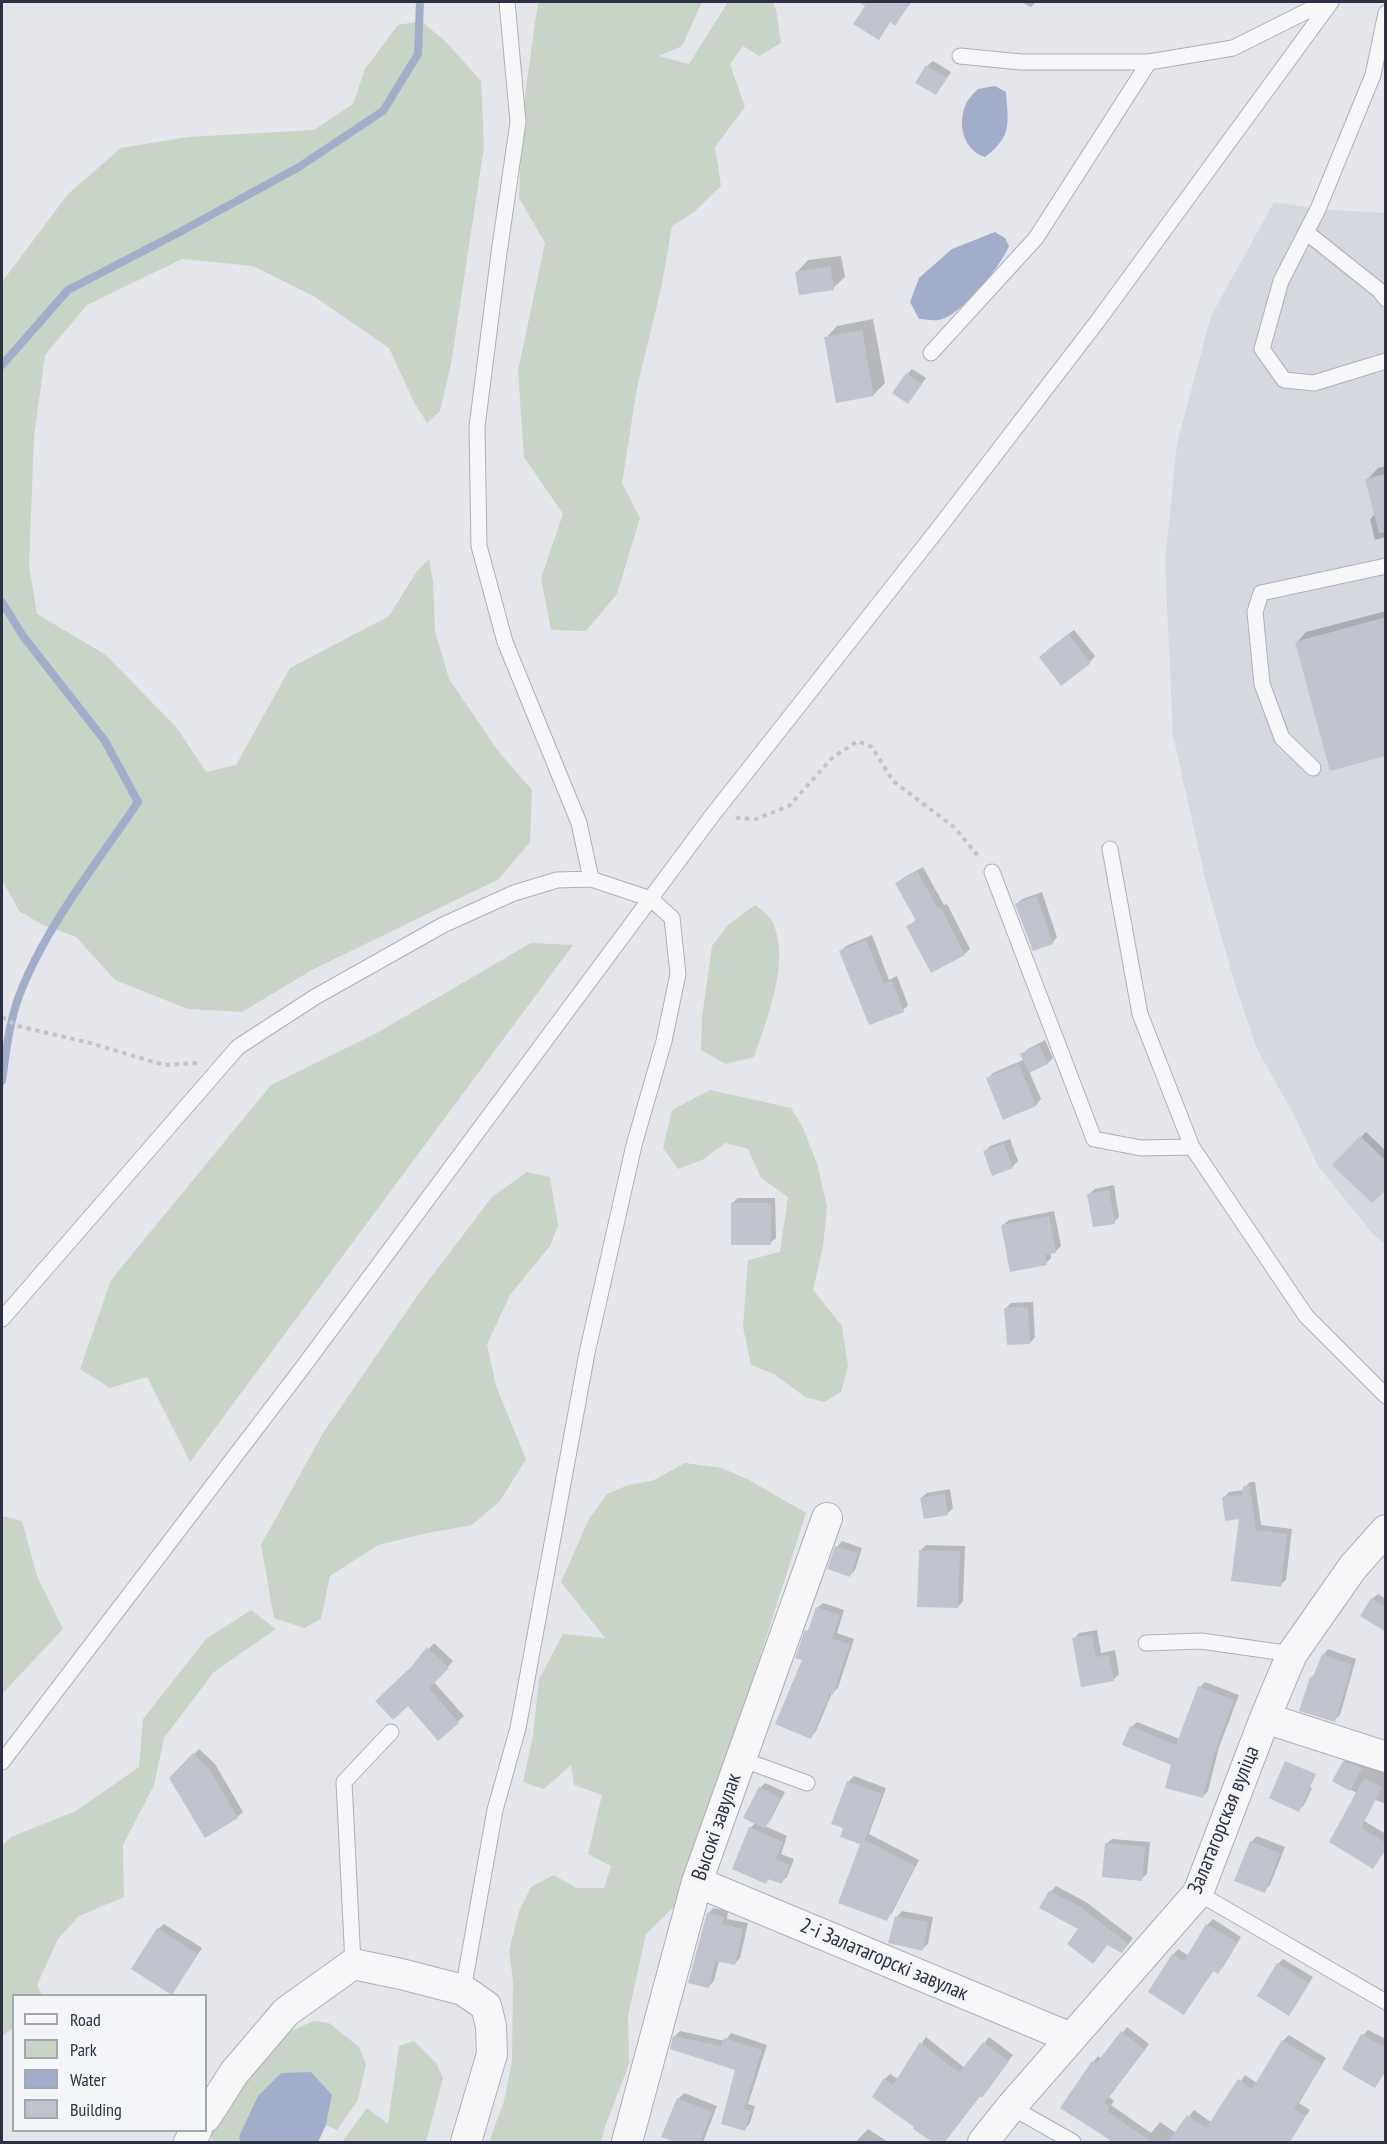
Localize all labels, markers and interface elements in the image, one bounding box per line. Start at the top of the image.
street label: Залатагорская вуліца [1183,1742,1265,1898]
street label: Высокі завулак [687,1770,747,1884]
street label: 2-і Залатагорскі завулак [796,1913,972,2007]
legend [12,1994,207,2132]
text: Road [70,2008,101,2031]
text: Park [70,2038,97,2061]
text: Water [70,2068,106,2091]
text: Building [70,2098,122,2121]

